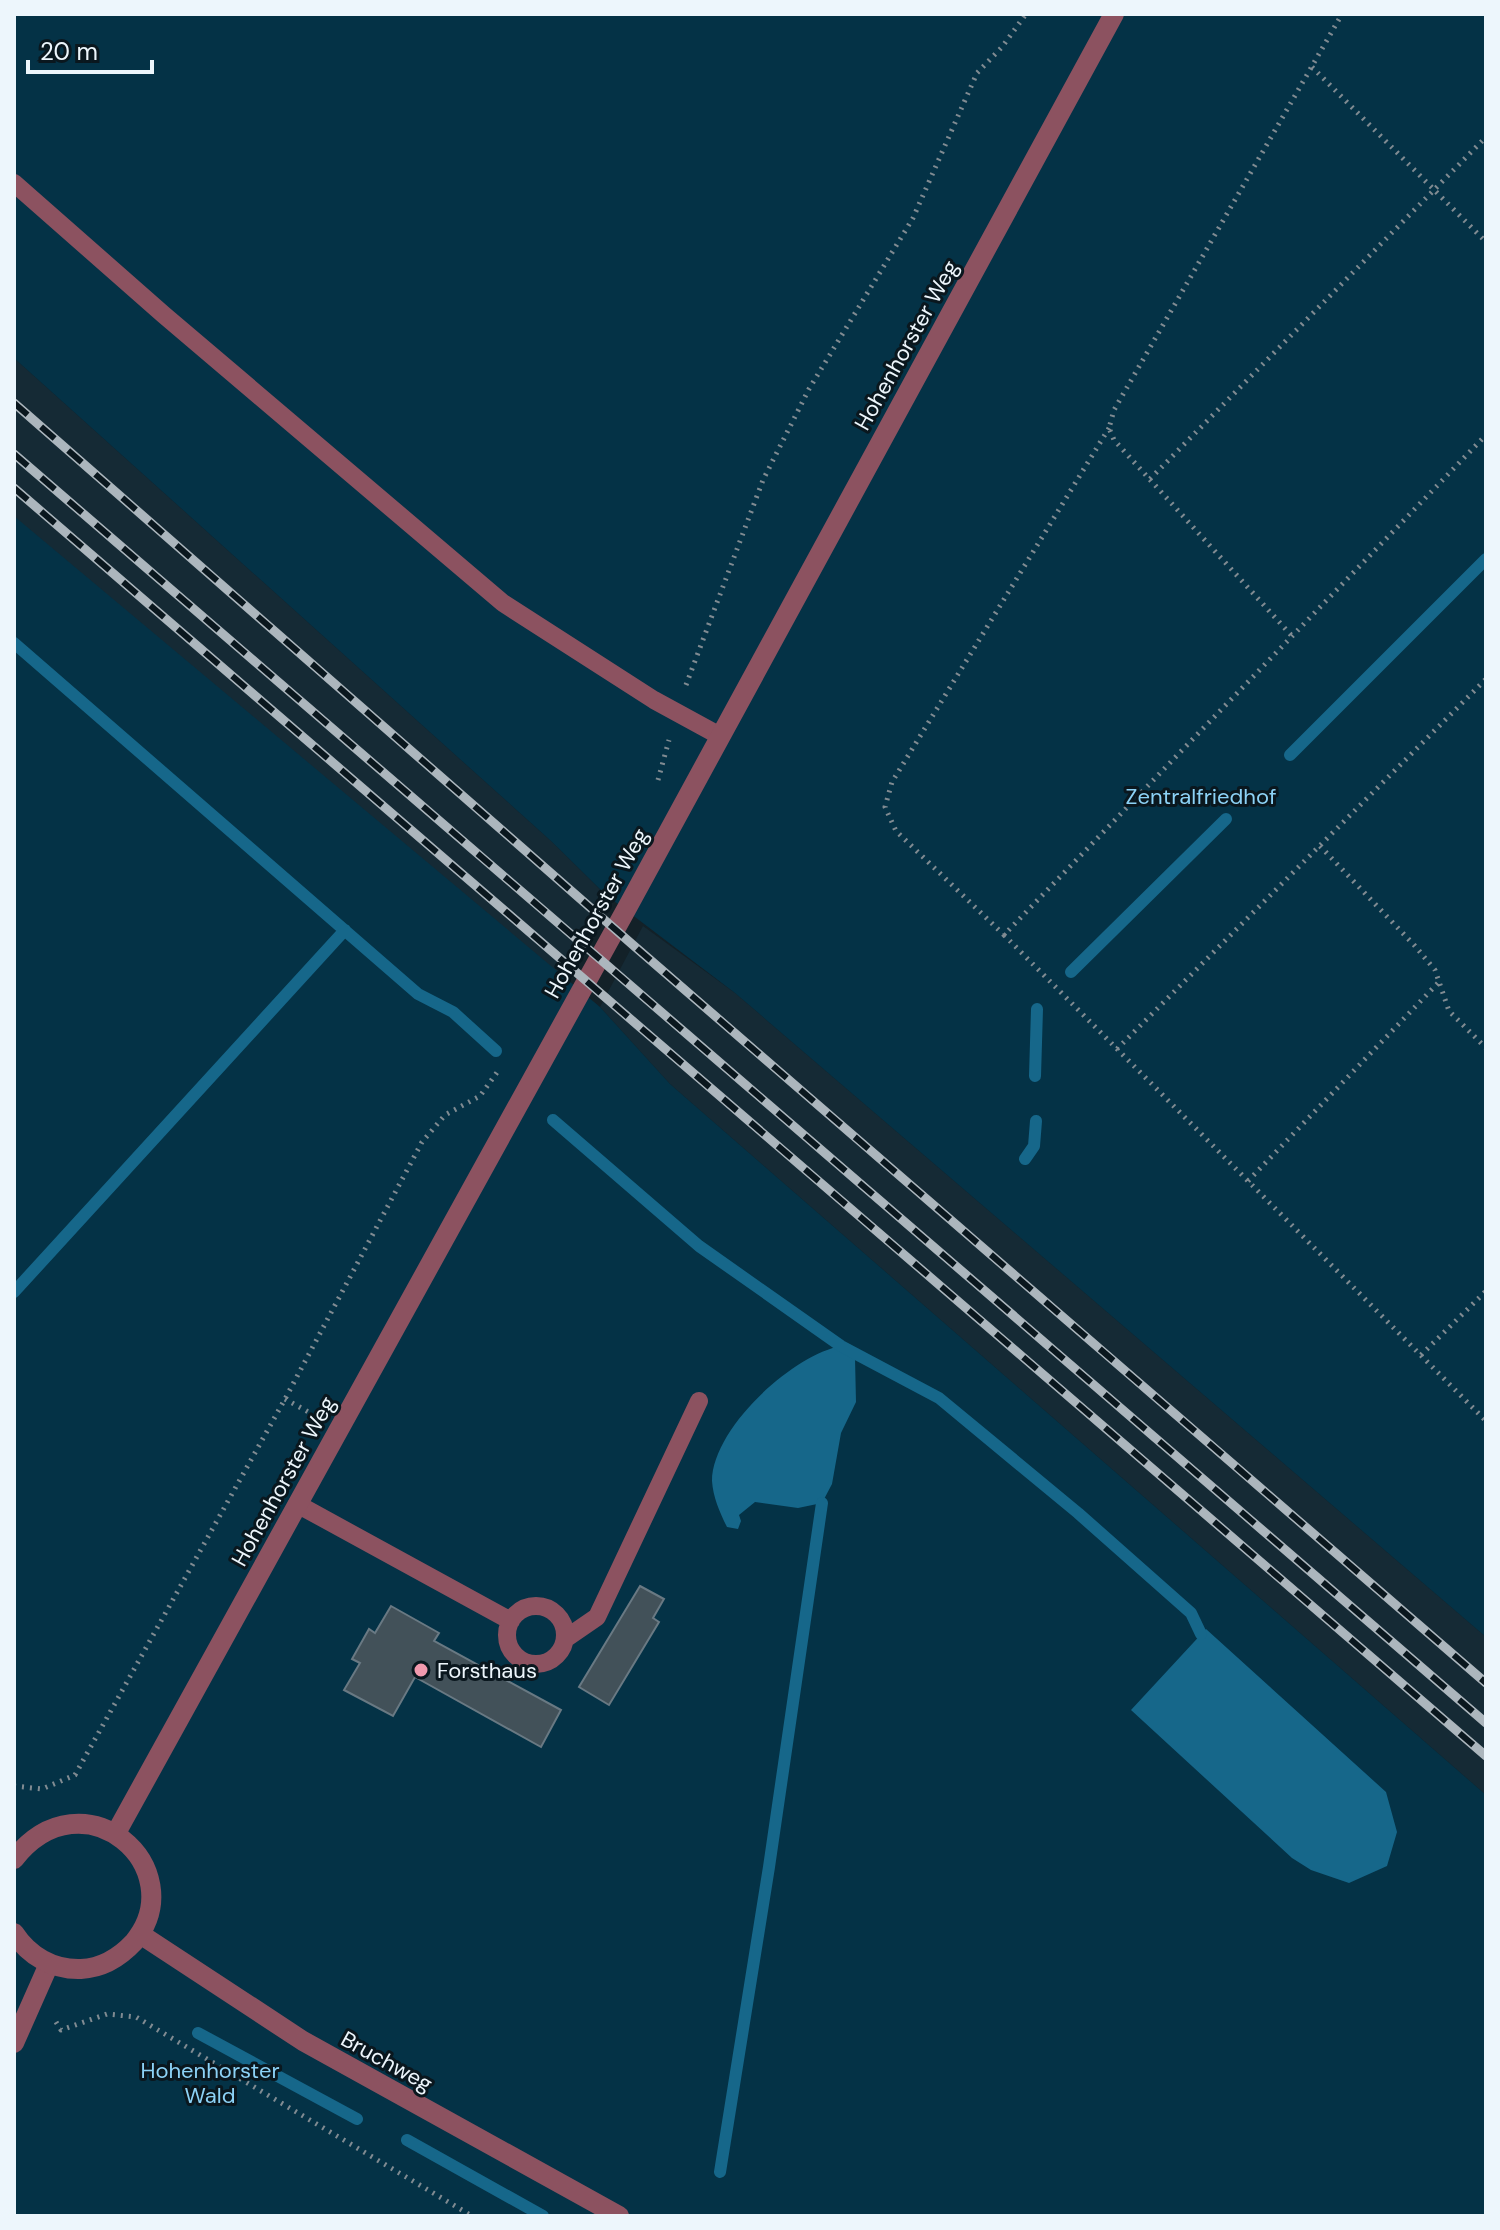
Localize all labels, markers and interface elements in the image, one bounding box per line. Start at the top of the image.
scale bar [28,24,152,74]
text: 20 m [40,36,98,67]
street label: Hohenhorster Weg [848,255,965,435]
park label: Zentralfriedhof [1125,782,1277,811]
street label: Hohenhorster Weg [538,823,655,1003]
street label: Hohenhorster Weg [225,1391,342,1571]
place label: Forsthaus [437,1656,537,1685]
marker: Forsthaus [412,1661,430,1679]
street label: Bruchweg [336,2024,438,2098]
park label: Hohenhorster Wald [140,2056,280,2110]

